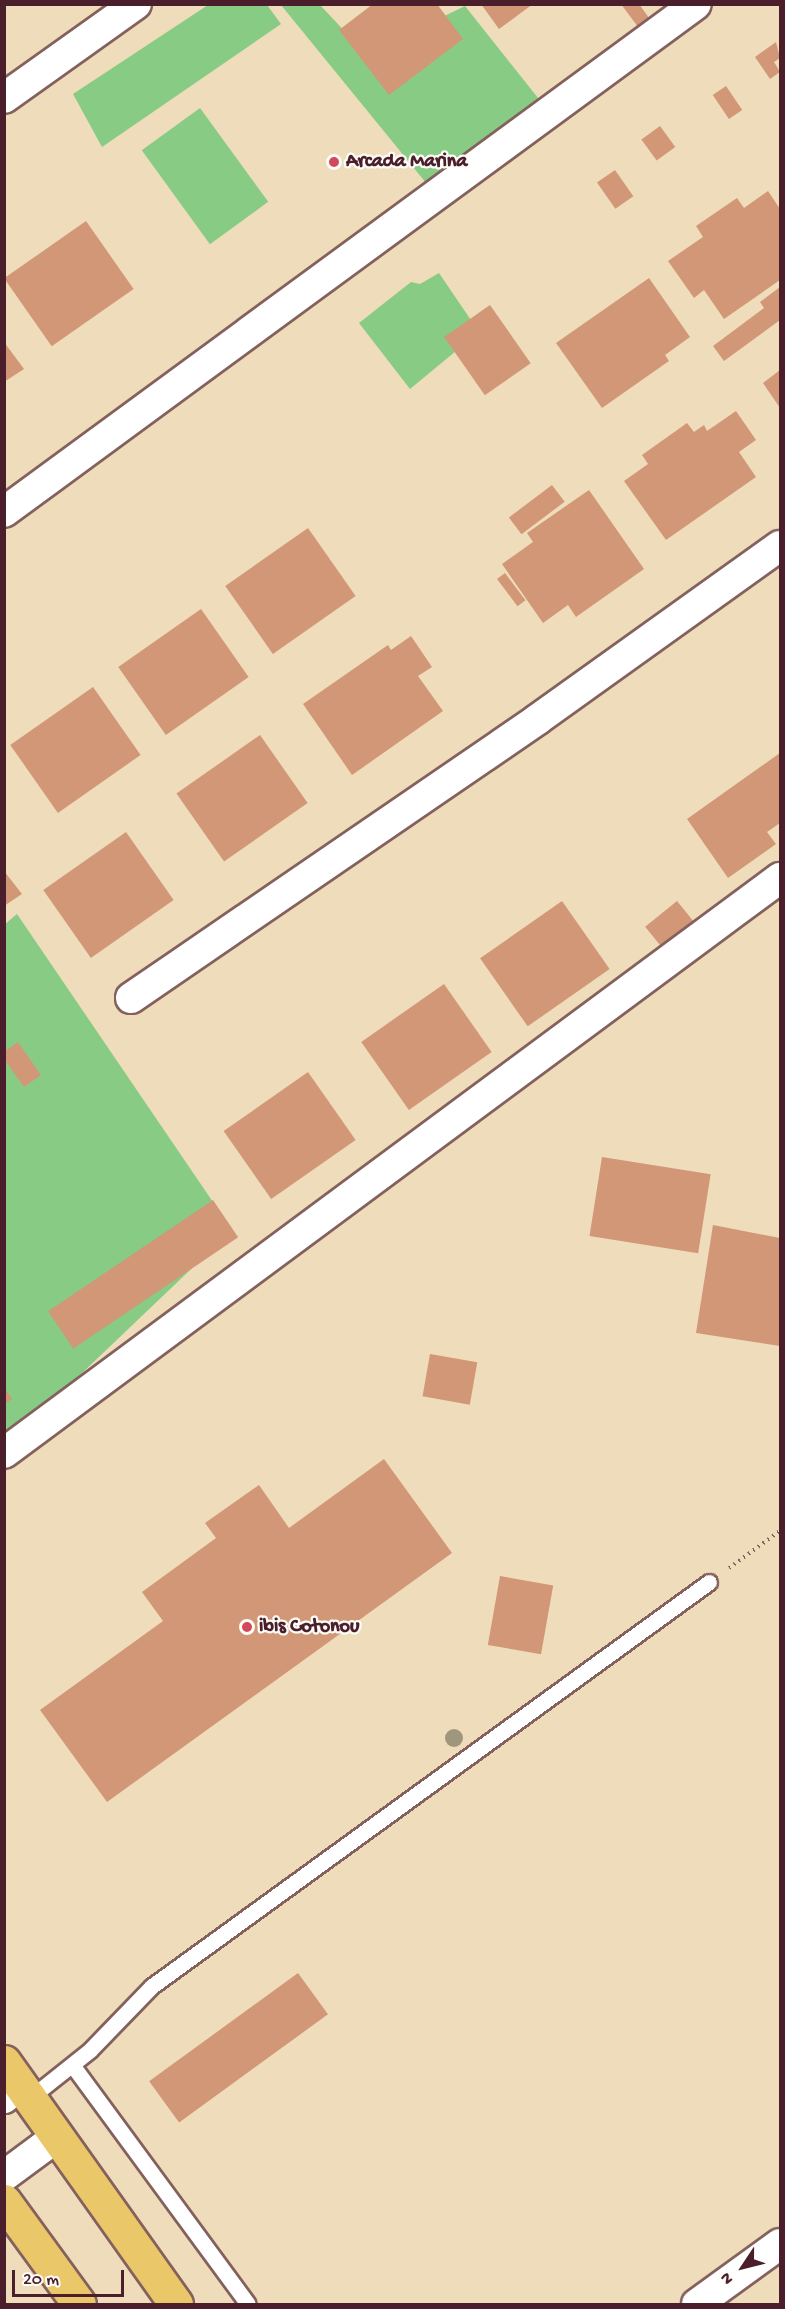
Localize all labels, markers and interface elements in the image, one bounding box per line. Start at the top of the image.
place label: Arcada Marina [346,150,467,174]
marker: Arcada Marina [327,155,341,169]
place label: ibis Cotonou [259,1615,359,1639]
marker: ibis Cotonou [240,1620,254,1634]
north arrow [713,2237,773,2297]
scale bar [15,2258,128,2296]
text: N [717,2268,739,2287]
text: 20 m [23,2270,59,2291]

